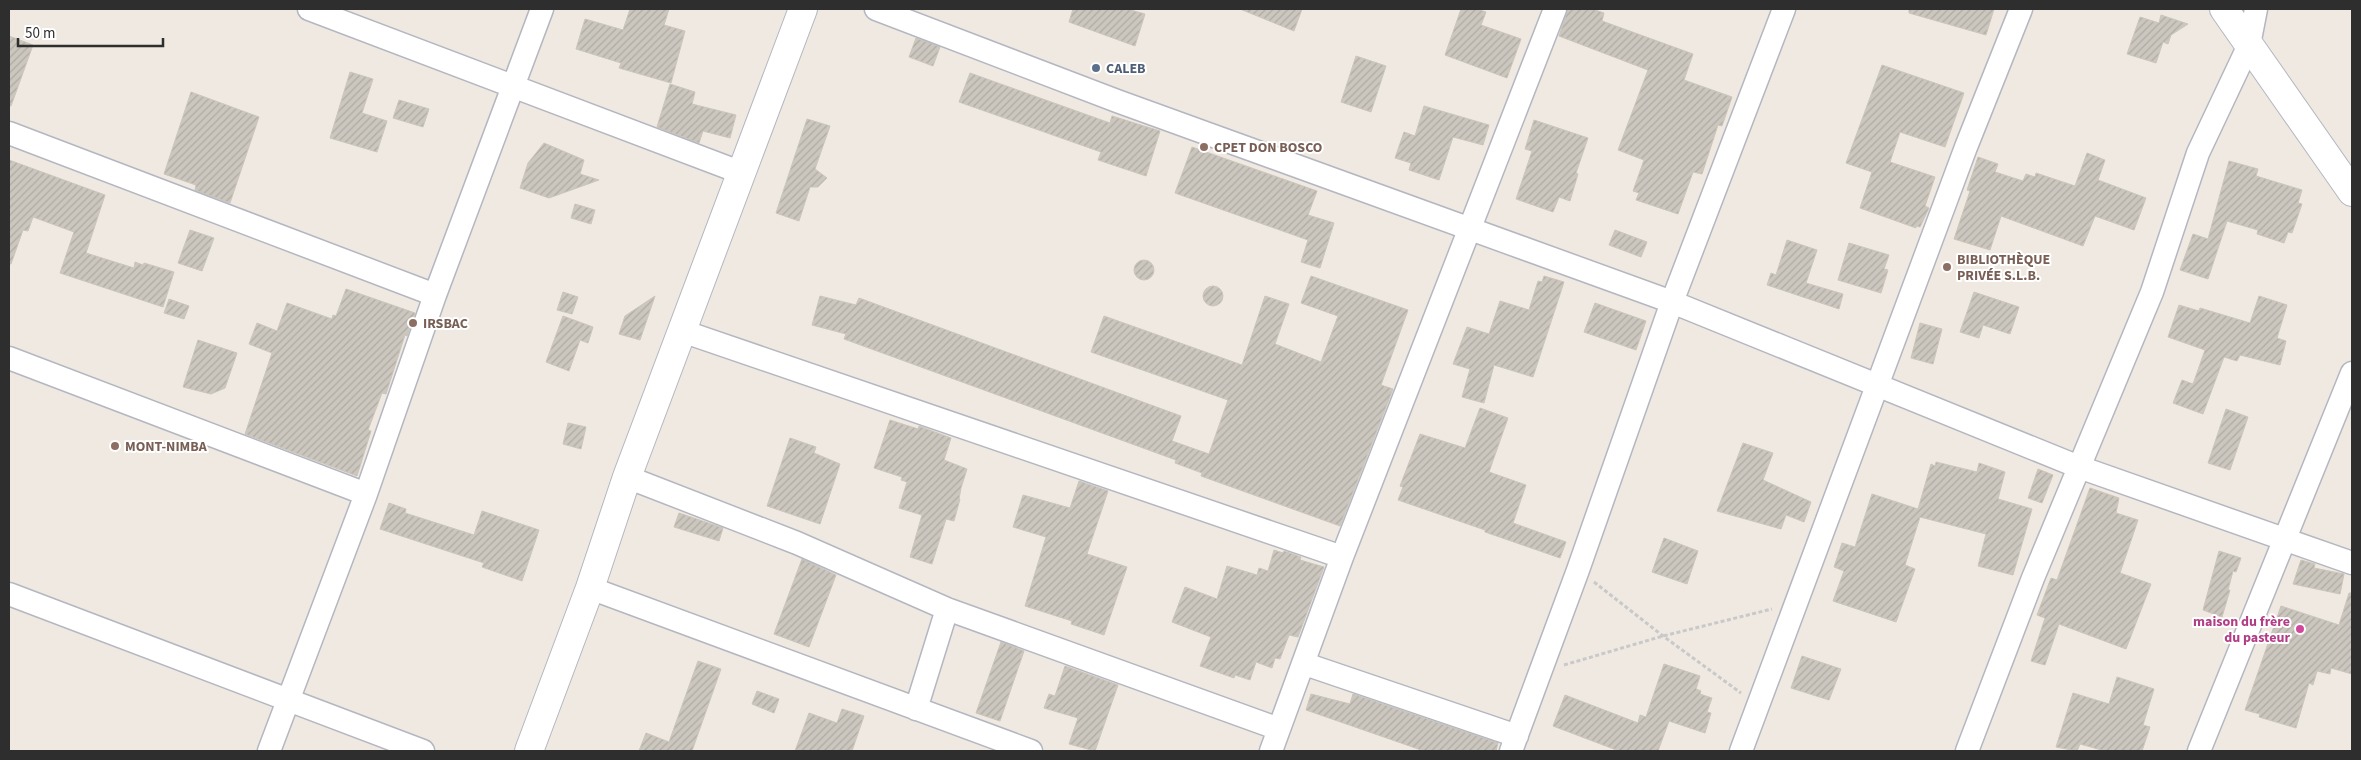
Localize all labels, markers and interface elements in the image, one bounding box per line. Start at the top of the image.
scale bar [18,15,162,47]
text: 50 m [25,23,55,44]
place label: CALEB [1106,59,1146,79]
marker: CALEB [1090,62,1102,74]
place label: CPET DON BOSCO [1214,138,1322,158]
marker: CPET DON BOSCO [1198,141,1210,153]
place label: BIBLIOTHÈQUE PRIVÉE S.L.B. [1957,250,2050,286]
marker: BIBLIOTHÈQUE PRIVÉE S.L.B. [1941,261,1953,273]
place label: IRSBAC [423,314,468,334]
marker: IRSBAC [407,317,419,329]
place label: MONT-NIMBA [125,437,208,457]
marker: MONT-NIMBA [109,440,121,452]
place label: maison du frère du pasteur [2193,612,2290,648]
marker: maison du frère du pasteur [2294,623,2306,635]

